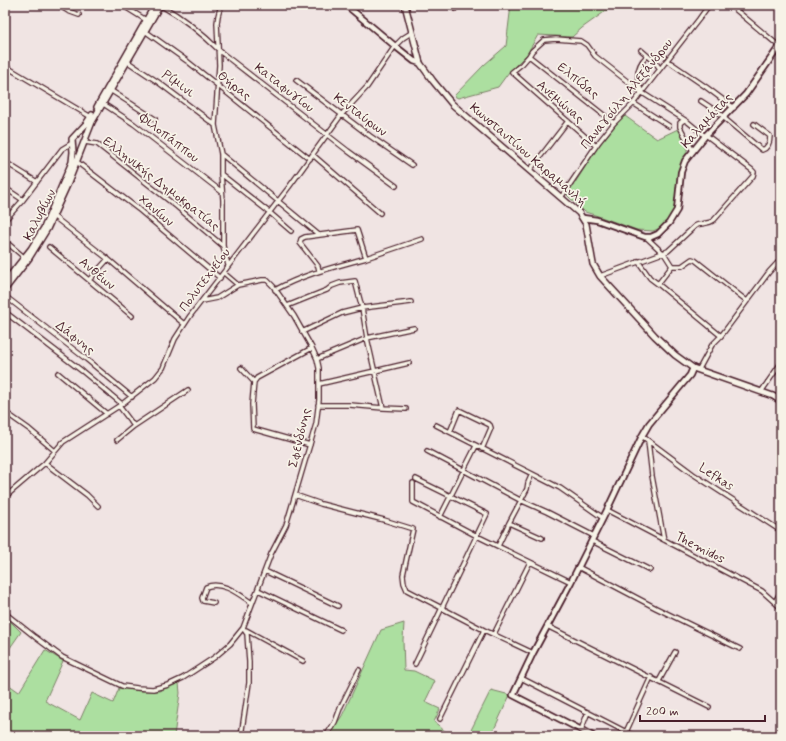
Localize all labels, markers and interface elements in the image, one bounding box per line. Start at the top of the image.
street label: Παναγούλη Αλεξάνδρου [577,35,677,153]
street label: Καταφυγίου [251,59,317,117]
street label: Ελπίδας [554,59,603,103]
street label: Ρίμινι [158,67,198,102]
street label: Θήρας [214,67,255,105]
street label: Ανεμώνας [533,77,587,127]
street label: Κενταύρων [330,89,390,141]
street label: Καλαμάτας [678,89,737,152]
street label: Κωνσταντίνου Καραμανλή [466,99,590,211]
street label: Φιλοπάππου [135,109,202,167]
street label: Ελληνικής Δημοκρατίας [99,133,223,235]
street label: Καλυβίων [20,186,60,244]
street label: Χανίων [135,191,177,231]
street label: Πολυτεχνείου [176,245,235,315]
street label: Ανθέων [75,254,119,294]
street label: Δάφνης [52,317,98,359]
street label: Σφενδόνης [285,406,315,469]
street label: Lefkas [695,459,737,495]
street label: Themidos [672,528,728,568]
scale bar [640,697,765,723]
text: 200 m [646,704,679,720]

